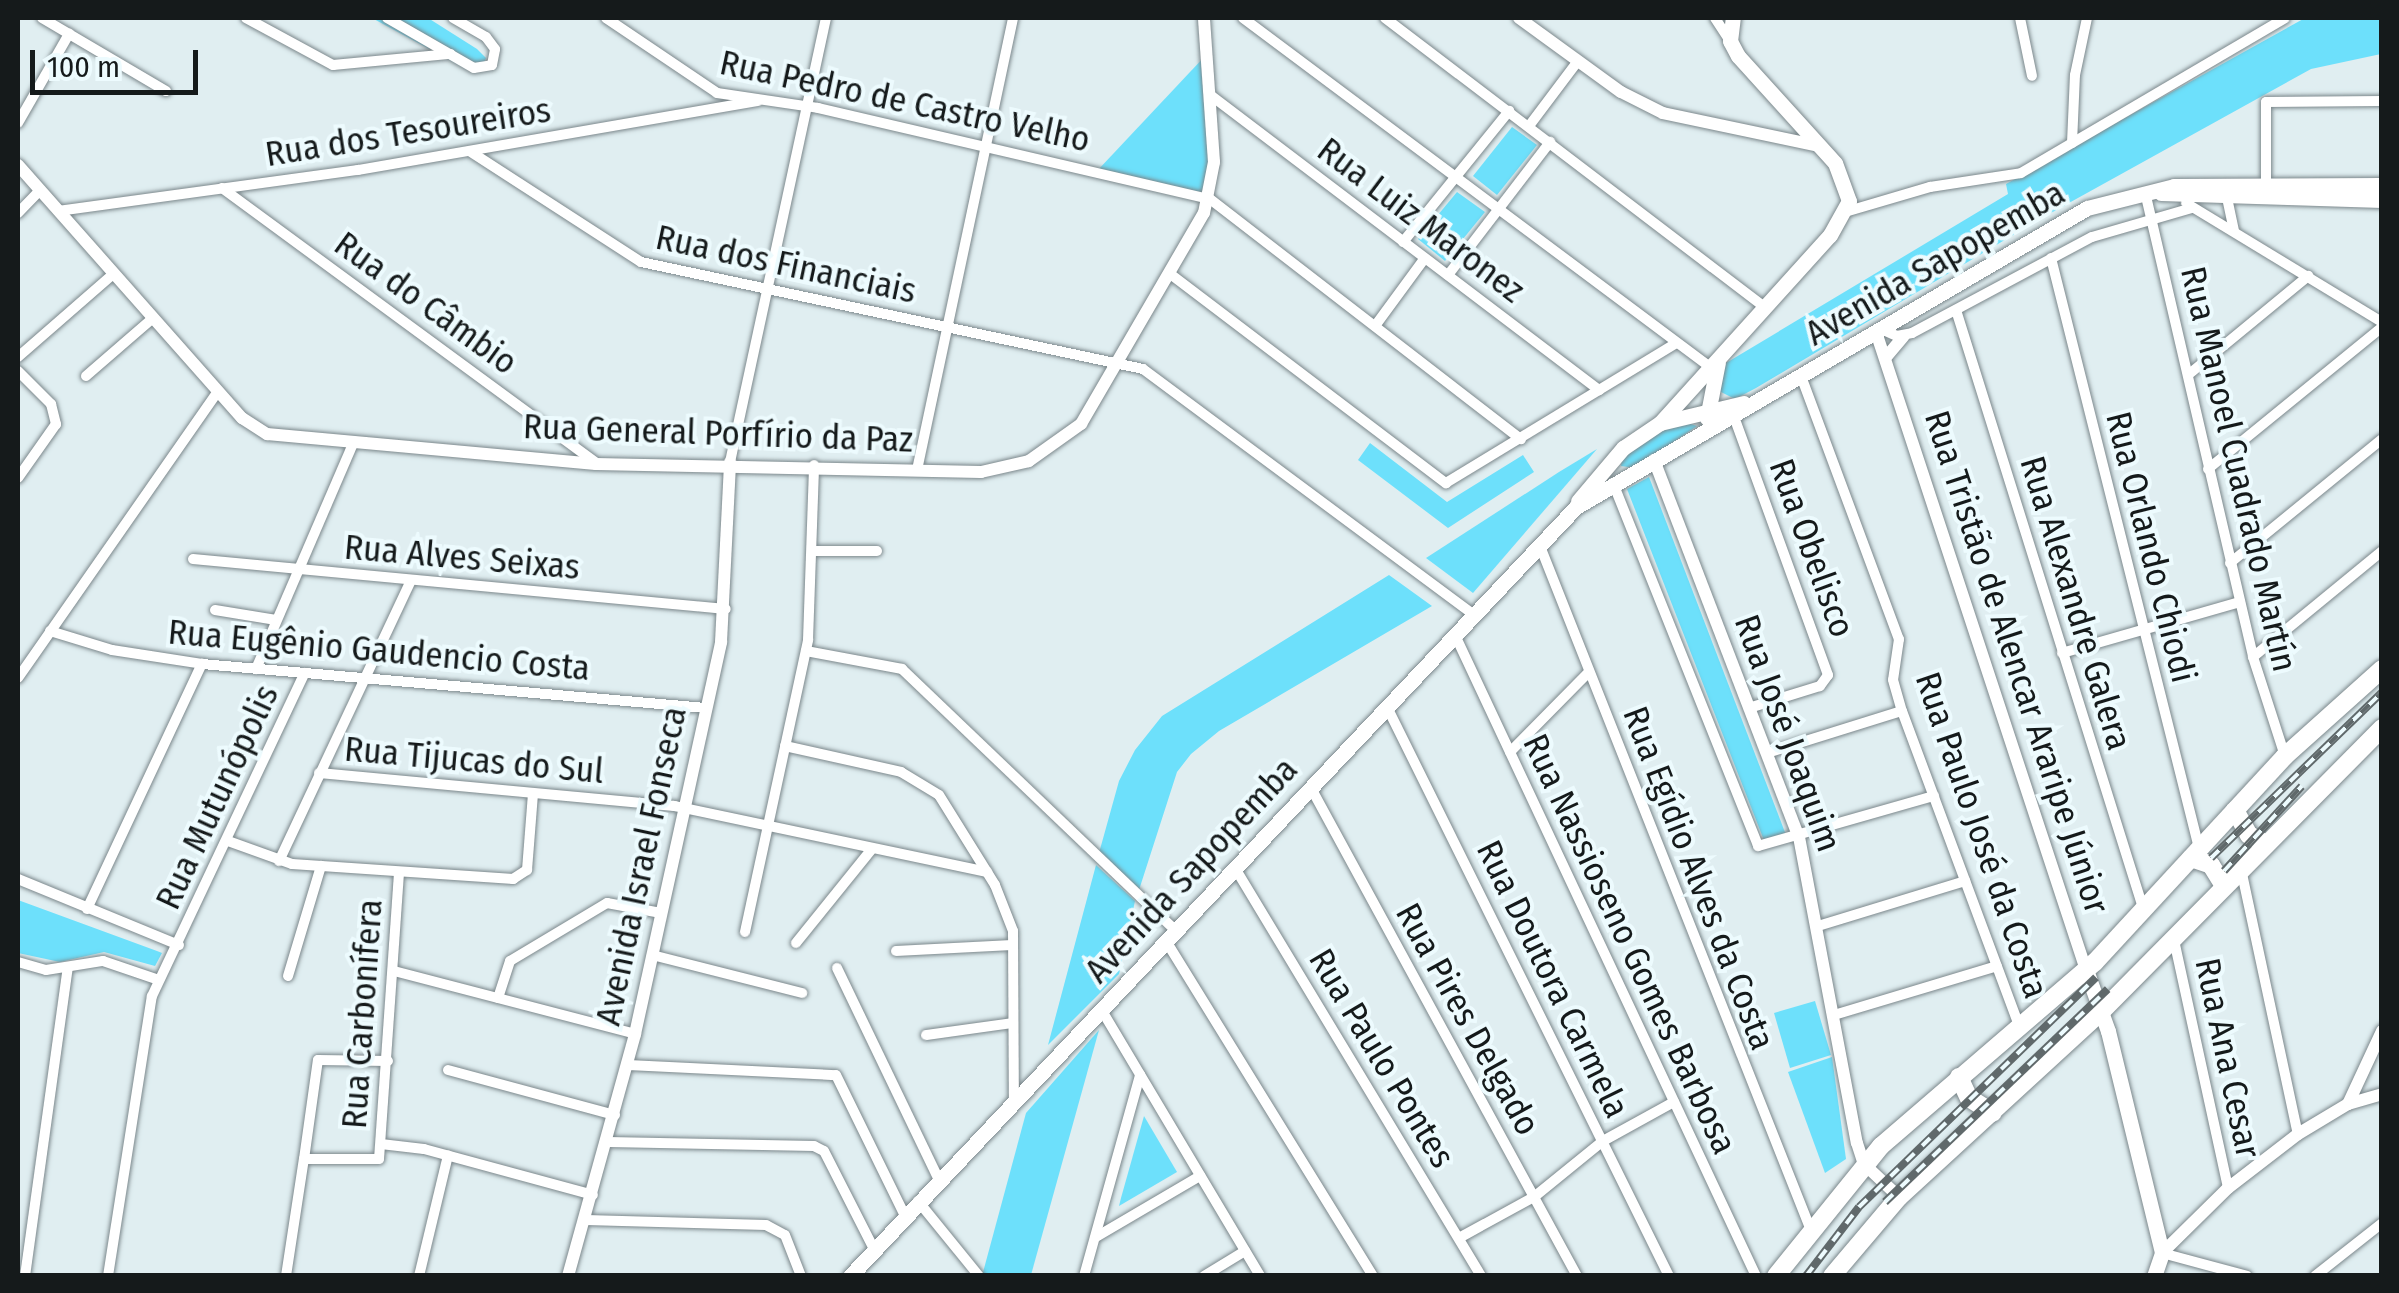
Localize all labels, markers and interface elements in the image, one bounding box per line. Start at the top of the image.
scale bar [35,30,202,92]
street label: Rua Pedro de Castro Velho [716,41,1094,161]
text: 100 m [47,49,120,85]
street label: Rua dos Tesoureiros [262,89,554,175]
street label: Rua Luiz Maronez [1309,129,1533,311]
street label: Avenida Sapopemba [1798,172,2072,354]
street label: Rua dos Financiais [652,216,920,312]
street label: Rua do Câmbio [326,223,526,383]
street label: Rua Manoel Cuadrado Martín [2172,262,2306,676]
street label: Rua General Porfírio da Paz [522,405,914,461]
street label: Rua Tristão de Alencar Araripe Júnior [1916,405,2118,919]
street label: Rua Orlando Chiodi [2097,407,2205,687]
street label: Rua Alexandre Galera [2011,451,2141,755]
street label: Rua Obelisco [1760,453,1864,643]
street label: Rua Alves Seixas [343,526,581,588]
street label: Rua José Joaquim [1726,609,1850,857]
street label: Rua Eugênio Gaudencio Costa [166,611,592,689]
street label: Rua Paulo José da Costa [1907,667,2057,1003]
street label: Rua Mutunópolis [147,678,287,916]
street label: Rua Egídio Alves da Costa [1614,701,1784,1055]
street label: Avenida Israel Fonseca [587,703,695,1029]
street label: Rua Nassioseno Gomes Barbosa [1514,727,1746,1161]
street label: Rua Tijucas do Sul [343,728,605,792]
street label: Avenida Sapopemba [1076,749,1306,991]
street label: Rua Doutora Carmela [1468,834,1638,1124]
street label: Rua Pires Delgado [1387,896,1549,1142]
street label: Rua Carbonífera [333,898,391,1130]
street label: Rua Paulo Pontes [1300,941,1464,1175]
street label: Rua Ana Cesar [2186,954,2270,1162]

